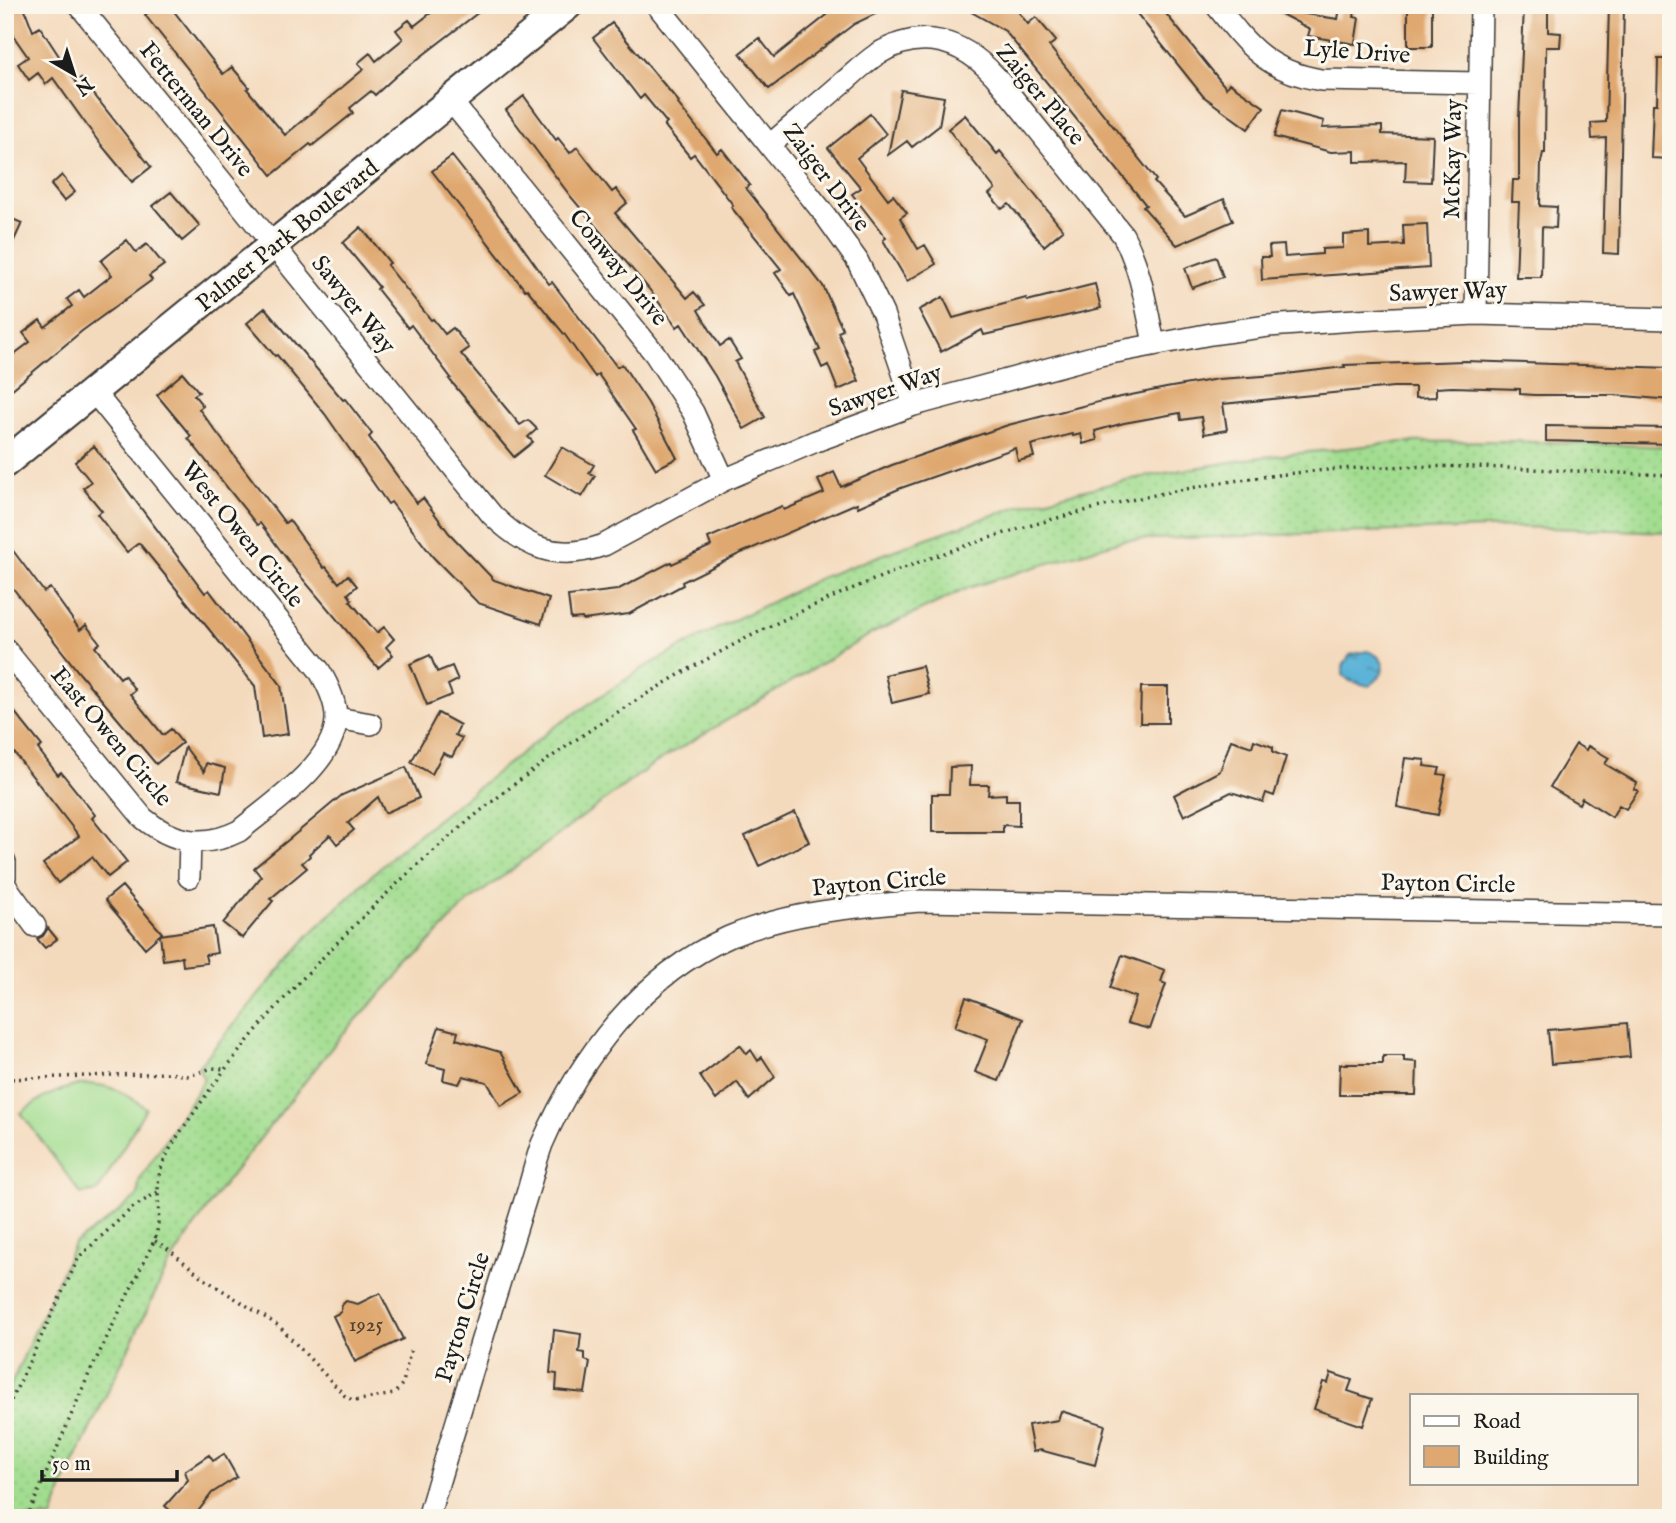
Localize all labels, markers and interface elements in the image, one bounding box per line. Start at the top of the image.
street label: Lyle Drive [1303,33,1411,72]
street label: Fetterman Drive [132,36,260,184]
north arrow [38,38,108,108]
street label: Zaiger Place [988,38,1092,152]
text: N [69,71,98,101]
street label: McKay Way [1437,98,1470,219]
street label: Zaiger Drive [775,118,877,238]
street label: Palmer Park Boulevard [190,153,386,319]
street label: Conway Drive [561,203,674,333]
street label: Sawyer Way [304,249,402,361]
street label: Sawyer Way [1389,275,1508,310]
street label: Sawyer Way [825,357,947,425]
street label: West Owen Circle [173,456,310,614]
street label: East Owen Circle [43,661,179,813]
street label: Payton Circle [811,862,948,905]
street label: Payton Circle [1380,868,1516,901]
street label: Payton Circle [429,1248,498,1386]
house number: 1925 [349,1312,384,1339]
legend [1410,1394,1638,1484]
text: Road [1473,1409,1521,1436]
scale bar [42,1439,177,1483]
text: Building [1473,1445,1549,1472]
text: 50 m [52,1451,91,1478]

